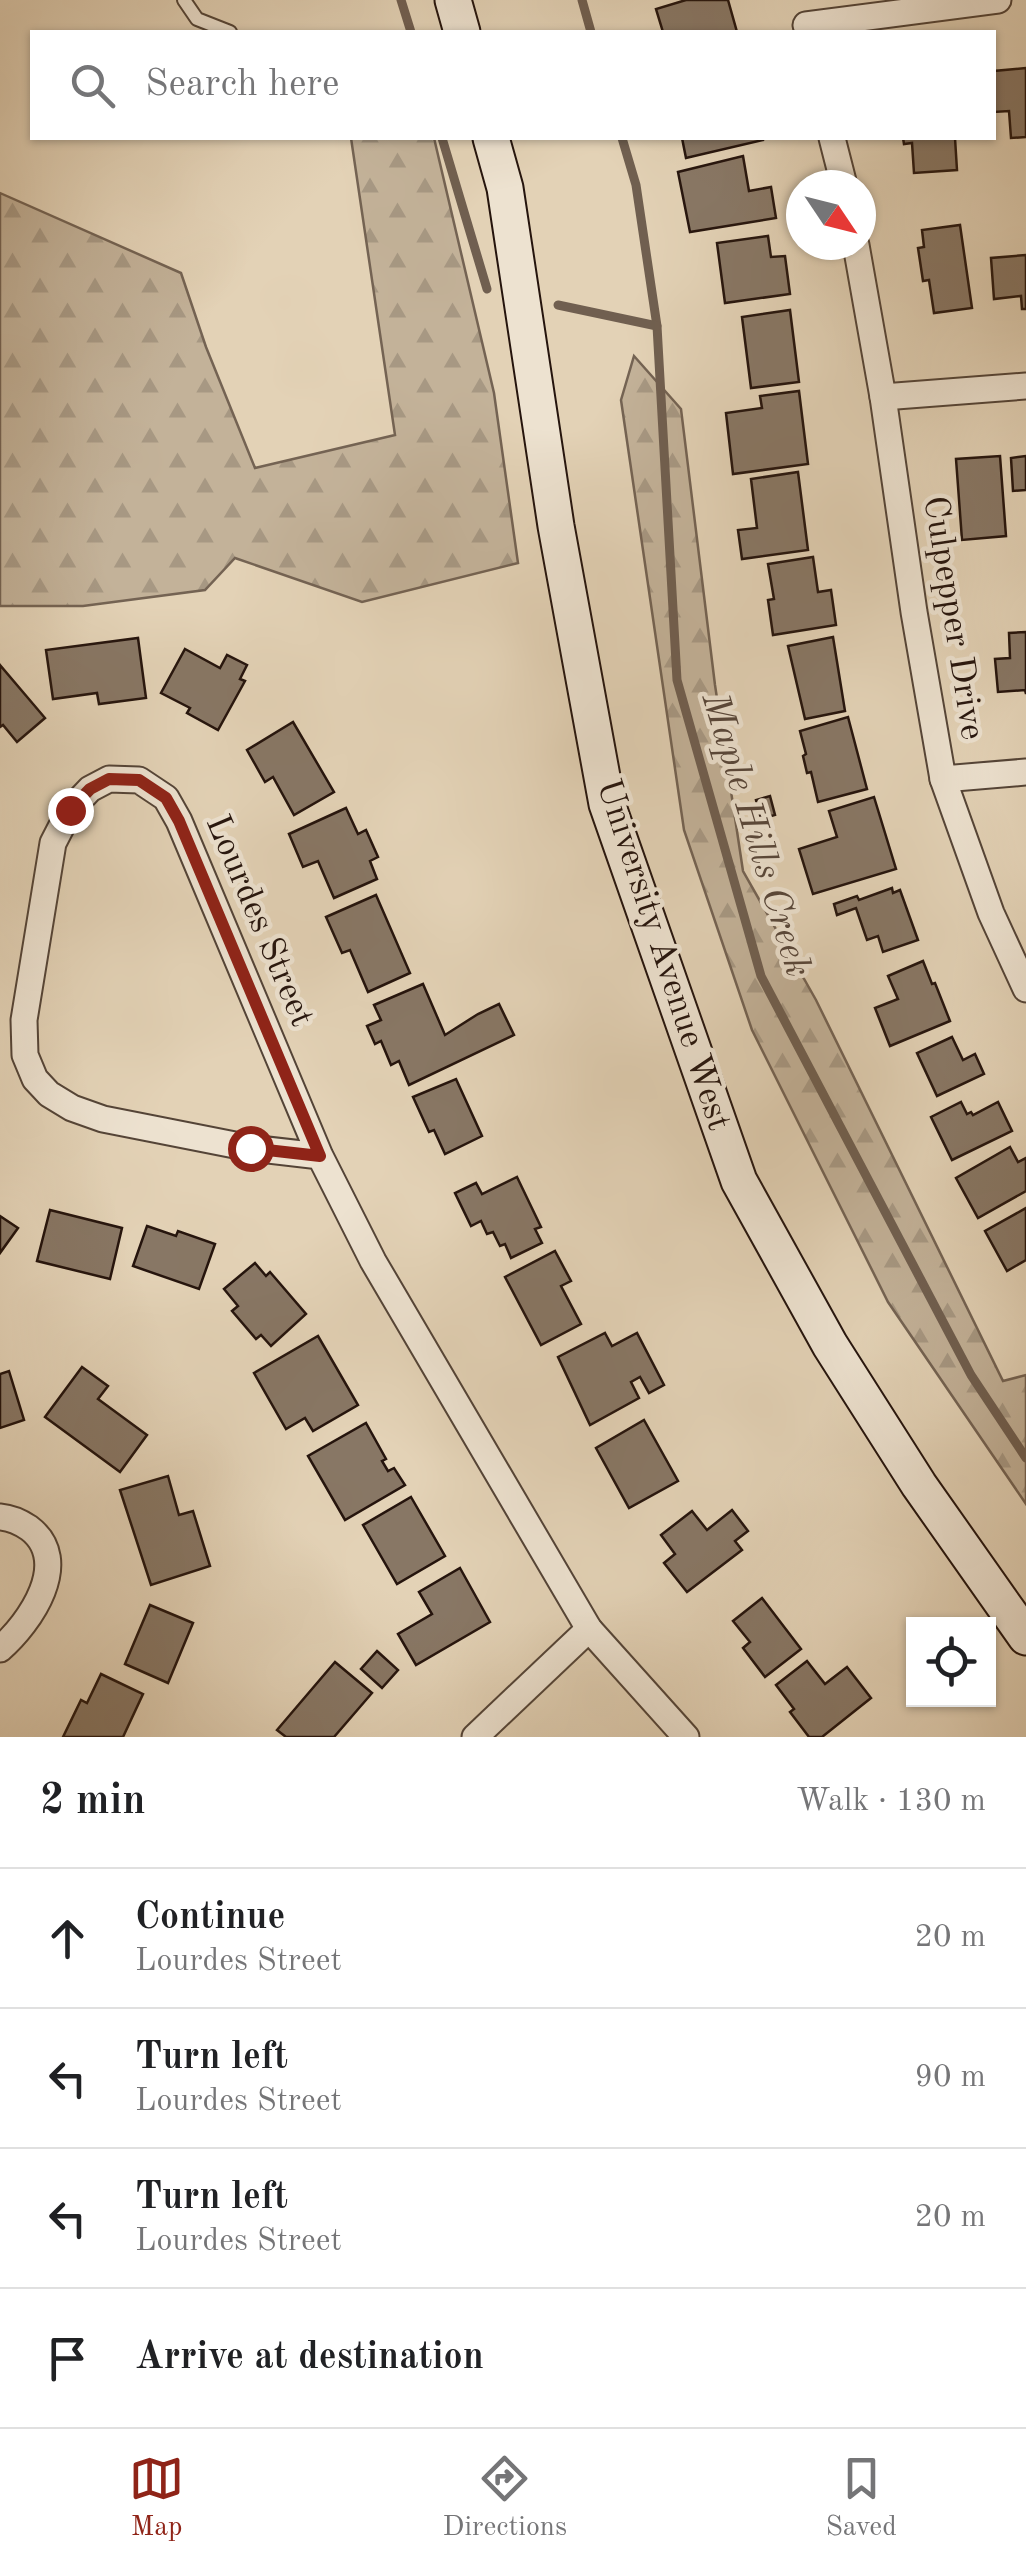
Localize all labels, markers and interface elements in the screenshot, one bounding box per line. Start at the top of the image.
search box [30,30,996,140]
icon: search [65,58,120,113]
text: Search here [145,66,340,104]
north arrow [786,170,876,260]
street label: Culpepper Drive [916,494,990,742]
water label: Maple Hills Creek [693,687,816,982]
street label: University Avenue West [590,775,736,1135]
route end [48,788,94,834]
street label: Lourdes Street [199,810,319,1032]
route start [228,1126,274,1172]
map controls [906,1617,996,1707]
button: locate [906,1617,996,1707]
text: 2 min [40,1781,146,1823]
text: Walk · 130 m [796,1786,986,1818]
text: Continue [135,1899,285,1937]
icon: ahead [40,1911,95,1966]
text: 20 m [915,1922,986,1954]
text: Lourdes Street [135,1946,342,1978]
text: Turn left [135,2039,288,2077]
icon: left [40,2051,95,2106]
text: 90 m [915,2062,986,2094]
text: Lourdes Street [135,2086,342,2118]
text: Turn left [135,2179,288,2217]
icon: left [40,2191,95,2246]
text: 20 m [915,2202,986,2234]
text: Lourdes Street [135,2226,342,2258]
icon: arrive [40,2331,95,2386]
text: Arrive at destination [135,2339,484,2377]
tab: Map [129,2451,184,2546]
tab: Directions [443,2451,567,2546]
tab: Saved [825,2451,897,2546]

